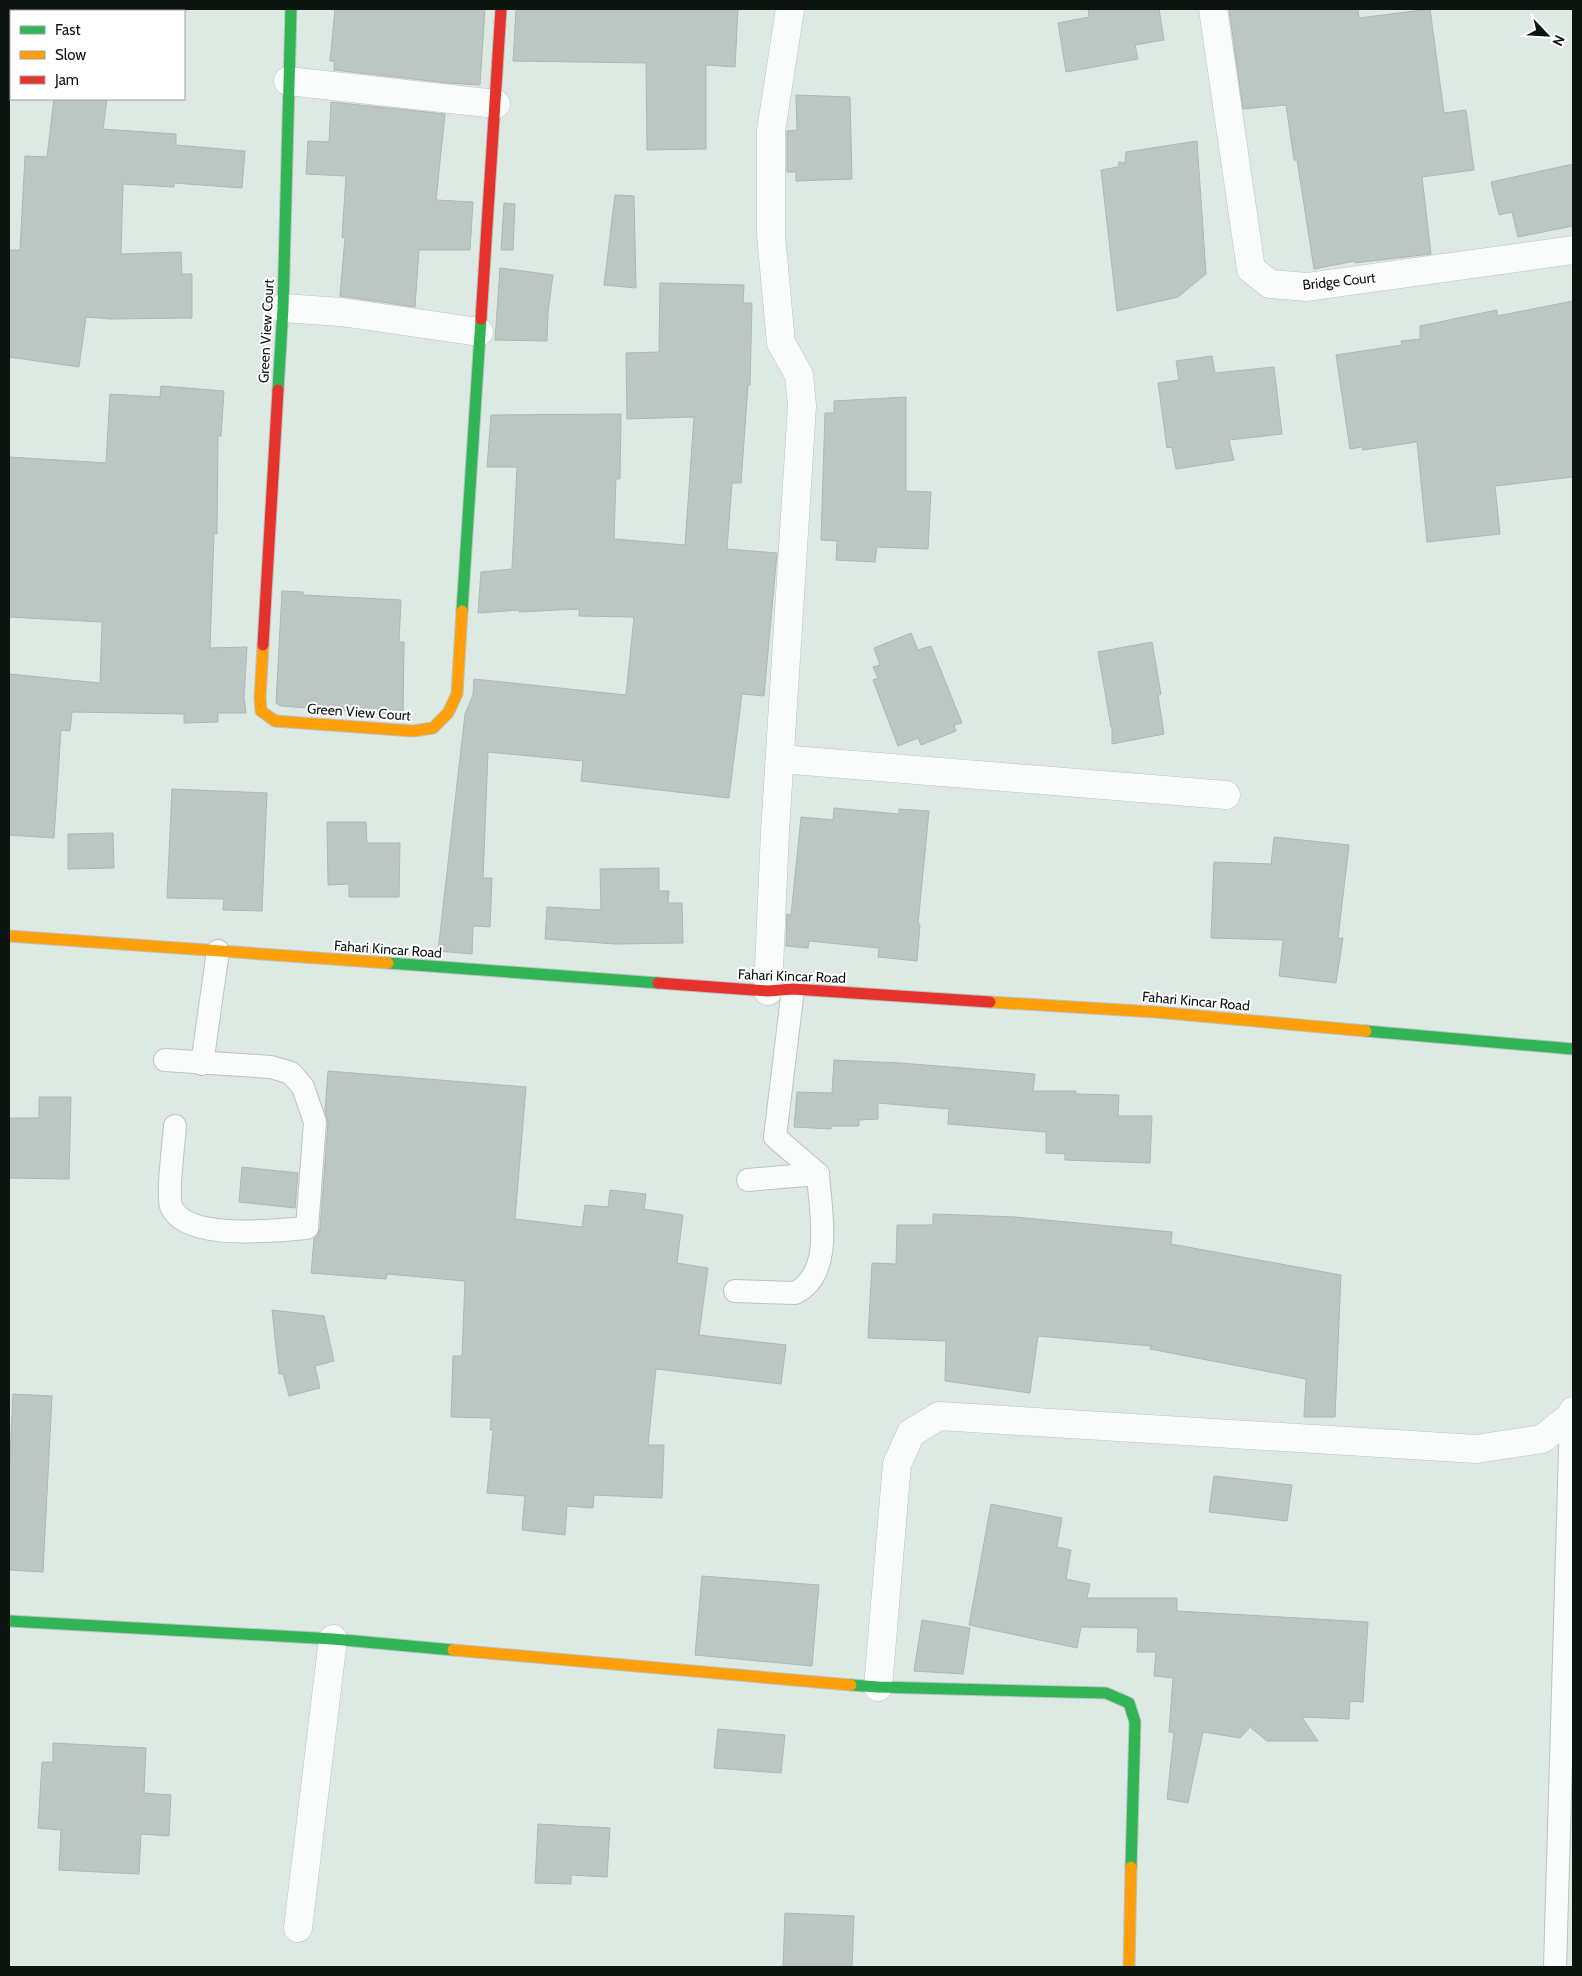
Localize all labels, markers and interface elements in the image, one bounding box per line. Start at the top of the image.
legend [10,10,185,100]
north arrow [1522,10,1572,60]
text: Fast [55,21,80,39]
text: N [1549,32,1569,49]
text: Slow [55,46,86,64]
text: Jam [54,71,79,89]
street label: Bridge Court [1302,268,1377,294]
street label: Green View Court [254,278,278,383]
street label: Green View Court [306,699,412,725]
street label: Fahari Kincar Road [333,936,443,962]
street label: Fahari Kincar Road [738,965,846,987]
street label: Fahari Kincar Road [1141,987,1251,1015]

